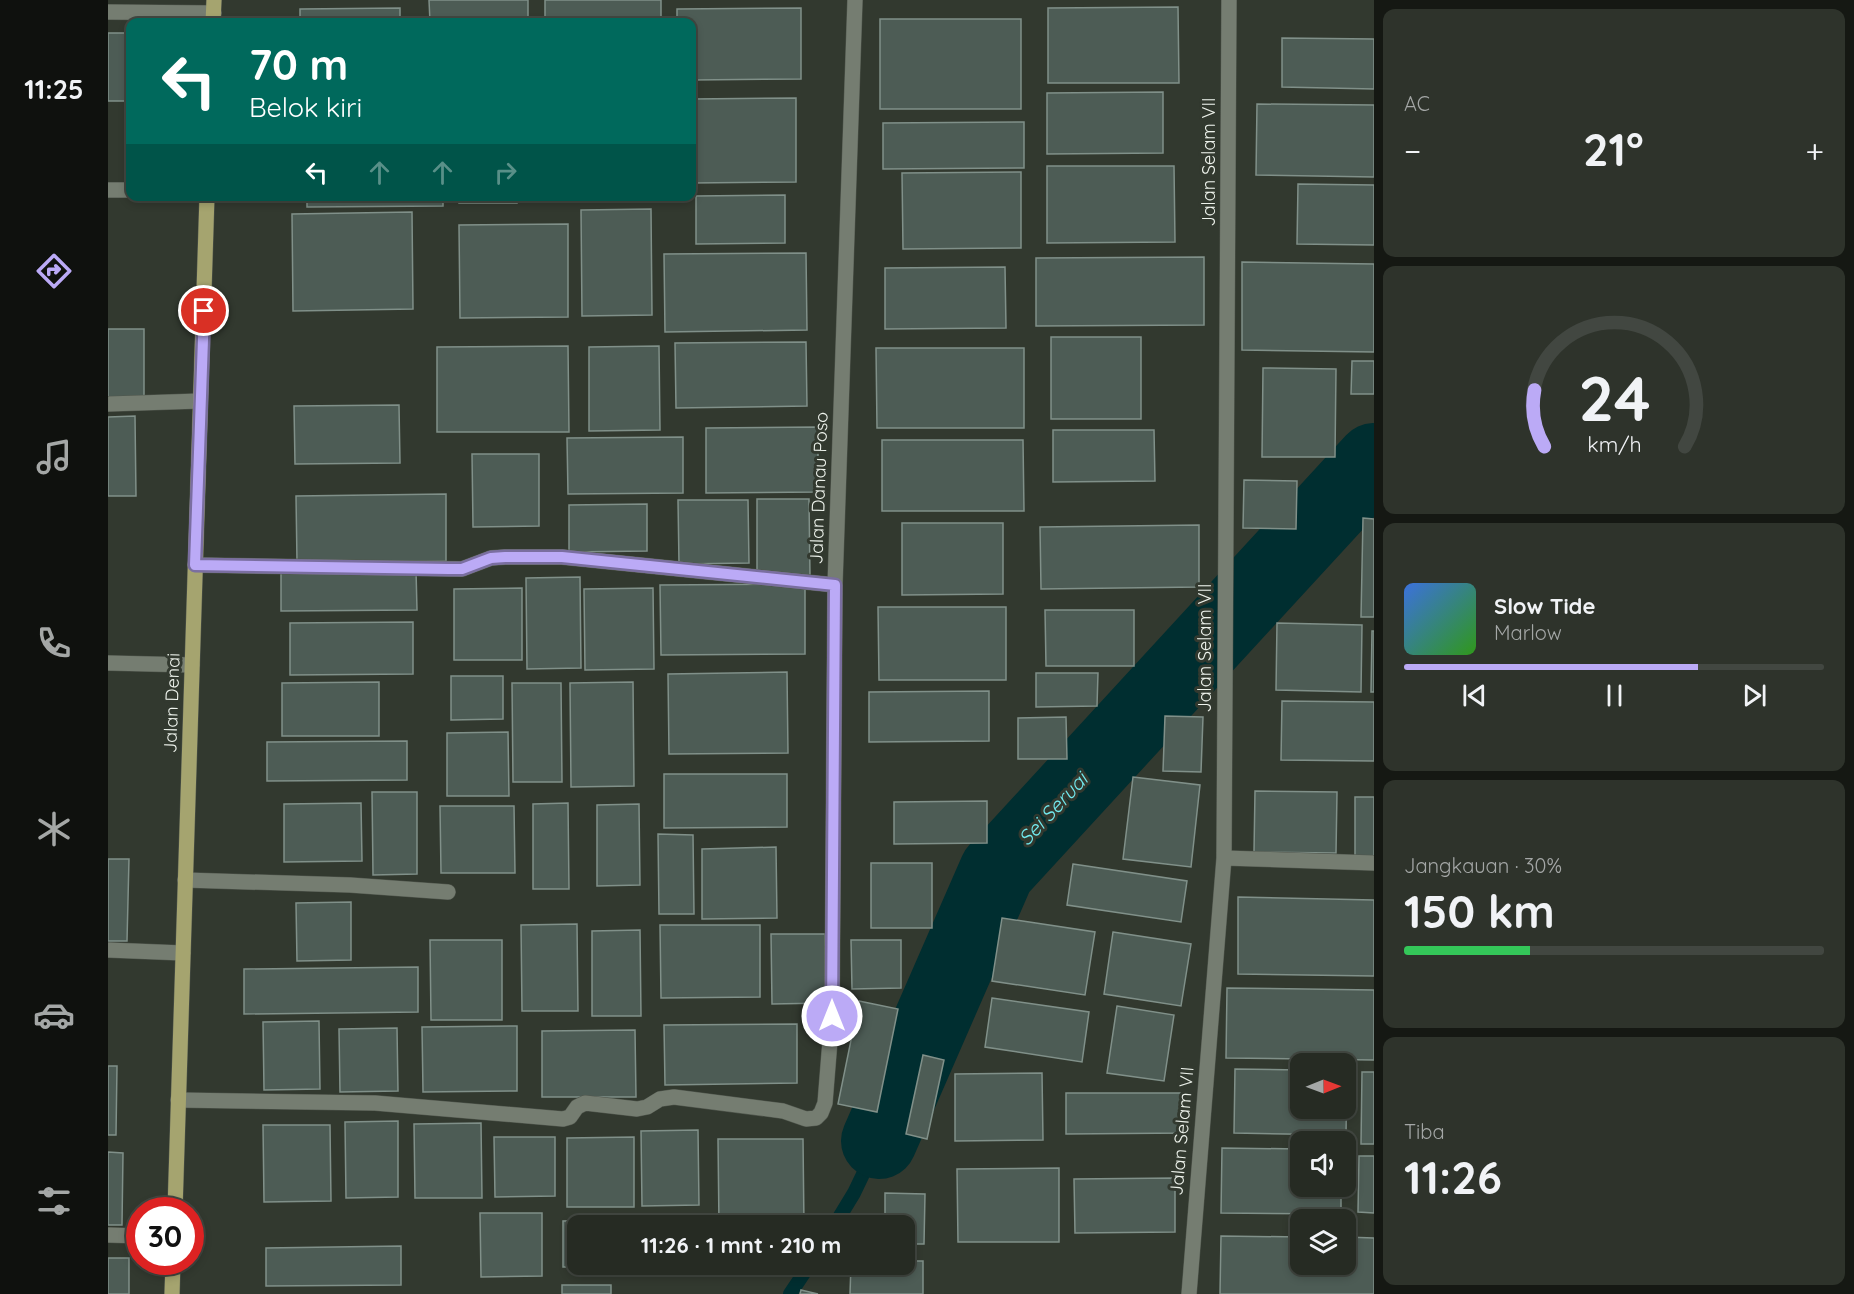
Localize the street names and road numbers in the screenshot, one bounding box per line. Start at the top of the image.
street label: Jalan Selam VII [1197,97,1220,227]
street label: Jalan Danau Poso [804,411,833,565]
street label: Jalan Selam VII [1193,583,1216,713]
street label: Jalan Denai [158,653,185,753]
street label: Jalan Selam VII [1164,1066,1199,1196]

